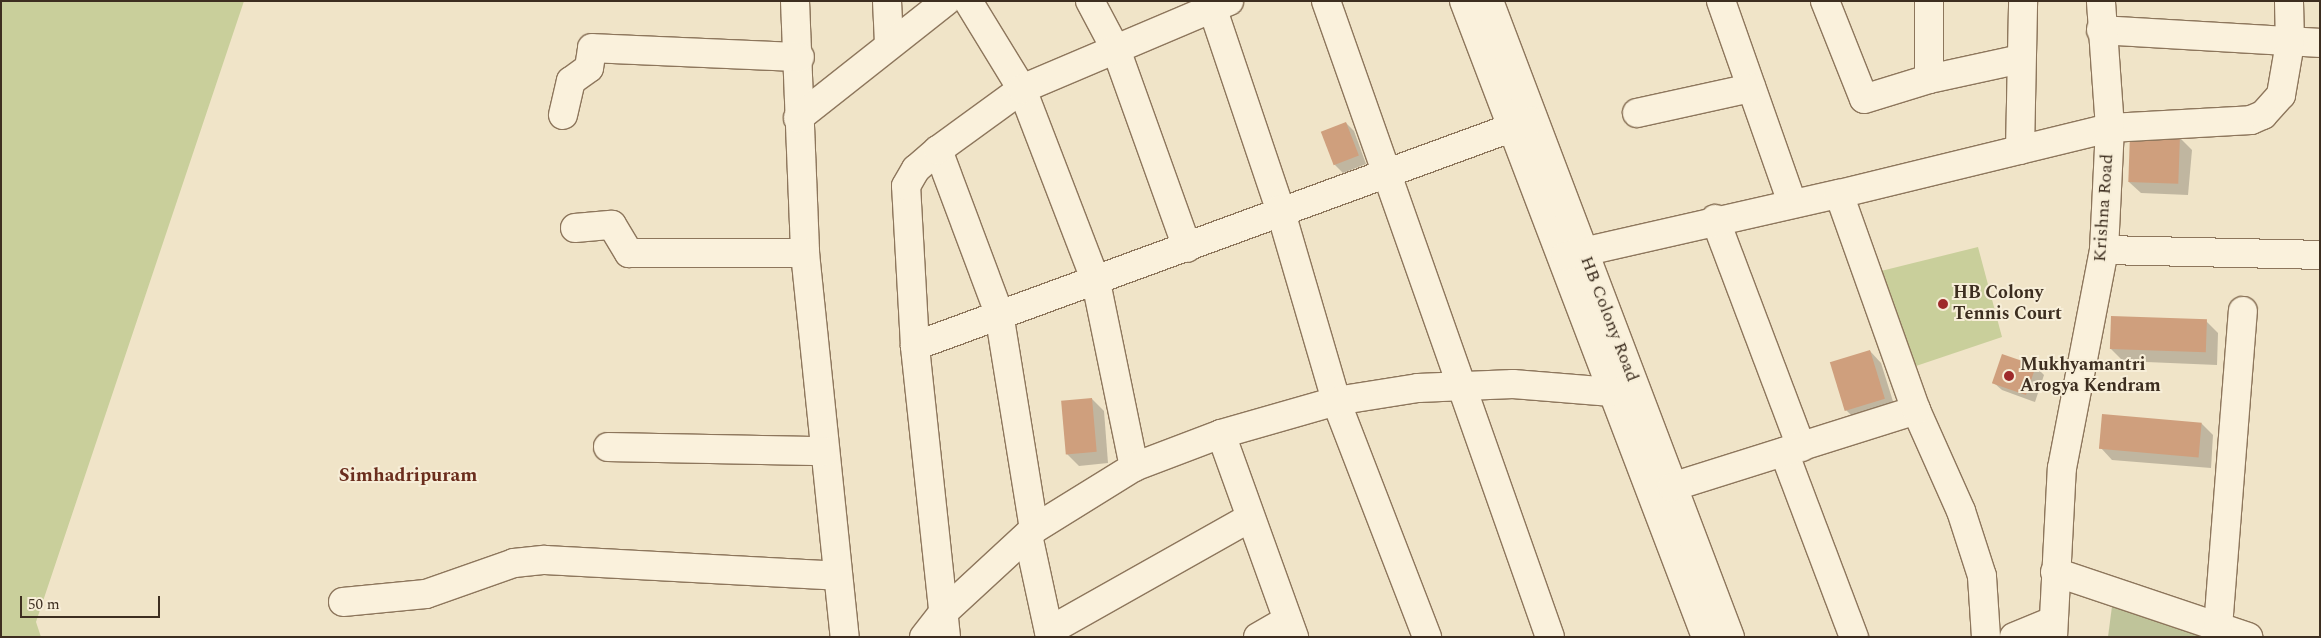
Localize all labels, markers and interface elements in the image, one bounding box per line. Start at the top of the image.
street label: Krishna Road [2089,153,2119,263]
street label: HB Colony Road [1575,253,1643,385]
place label: HB Colony Tennis Court [1953,283,2062,326]
marker: HB Colony Tennis Court [1937,298,1949,310]
place label: Mukhyamantri Arogya Kendram [2020,355,2161,398]
marker: Mukhyamantri Arogya Kendram [2002,369,2016,383]
district label: Simhadripuram [339,465,477,487]
scale bar [22,586,162,618]
text: 50 m [28,593,60,616]

